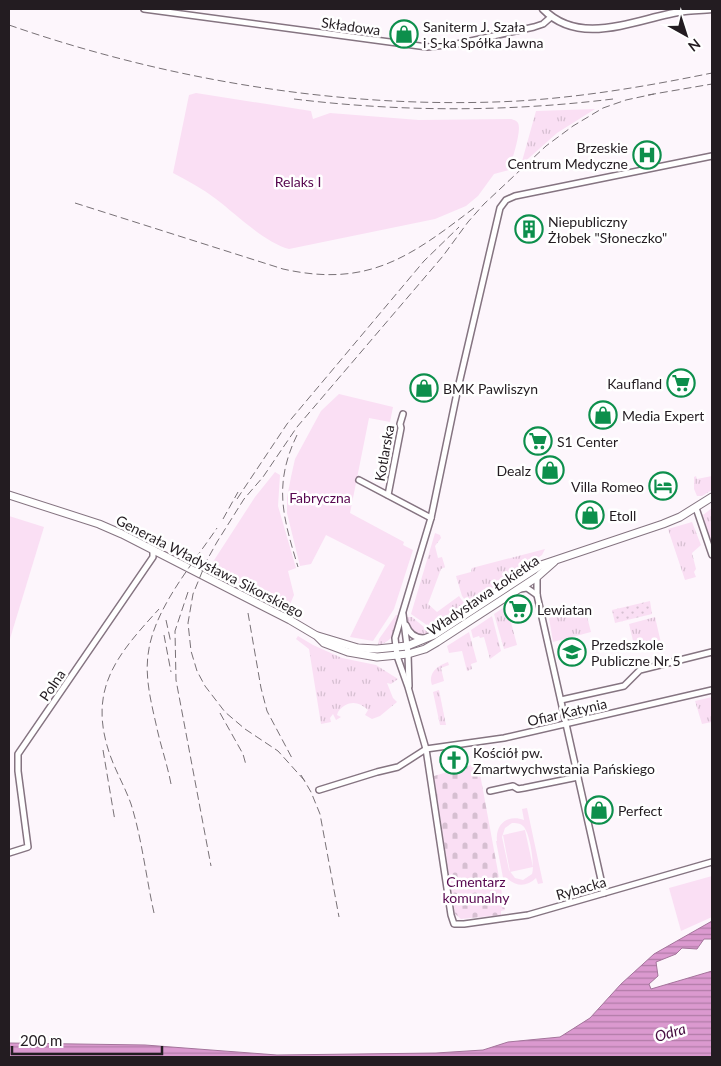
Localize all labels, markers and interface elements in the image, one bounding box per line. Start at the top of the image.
north arrow [661,10,711,60]
street label: Składowa [320,13,382,39]
place label: Saniterm J. Szała i S-ka Spółka Jawna [423,18,544,51]
shop icon: Saniterm J. Szała i S-ka Spółka Jawna [389,19,419,49]
text: N [685,35,704,55]
place label: Brzeskie Centrum Medyczne [507,139,628,172]
hospital icon: Brzeskie Centrum Medyczne [632,140,662,170]
park label: Relaks I [275,173,321,190]
place label: Niepubliczny Żłobek "Słoneczko" [548,213,667,246]
building icon: Niepubliczny Żłobek "Słoneczko" [514,214,544,244]
supermarket icon: Kaufland [666,368,696,398]
shop icon: BMK Pawliszyn [409,373,439,403]
place label: Kaufland [607,375,662,392]
place label: BMK Pawliszyn [443,380,538,397]
shop icon: Media Expert [588,400,618,430]
place label: Media Expert [622,407,704,424]
street label: Kotlarska [371,423,397,483]
supermarket icon: S1 Center [523,426,553,456]
place label: S1 Center [557,433,618,450]
shop icon: Dealz [535,455,565,485]
place label: Dealz [496,462,531,479]
hotel icon: Villa Romeo [648,471,678,501]
place label: Villa Romeo [571,478,644,495]
park label: Fabryczna [289,489,351,506]
shop icon: Etoll [575,500,605,530]
place label: Etoll [609,507,636,524]
street label: Generała Władysława Sikorskiego [113,511,307,621]
street label: Władysława Łokietka [424,551,542,639]
supermarket icon: Lewiatan [503,594,533,624]
place label: Lewiatan [537,601,592,618]
place label: Przedszkole Publiczne Nr 5 [591,636,681,669]
school or university icon: Przedszkole Publiczne Nr 5 [557,637,587,667]
street label: Polna [35,666,69,704]
street label: Ofiar Katynia [526,695,608,729]
place label: Kościół pw. Zmartwychwstania Pańskiego [473,744,655,777]
church icon: Kościół pw. Zmartwychwstania Pańskiego [439,745,469,775]
shop icon: Perfect [584,795,614,825]
place label: Perfect [618,802,662,819]
park label: Cmentarz komunalny [443,873,510,906]
street label: Rybacka [554,873,608,903]
water label: Odra [652,1019,688,1045]
scale bar [12,1024,162,1056]
text: 200 m [20,1031,62,1049]

